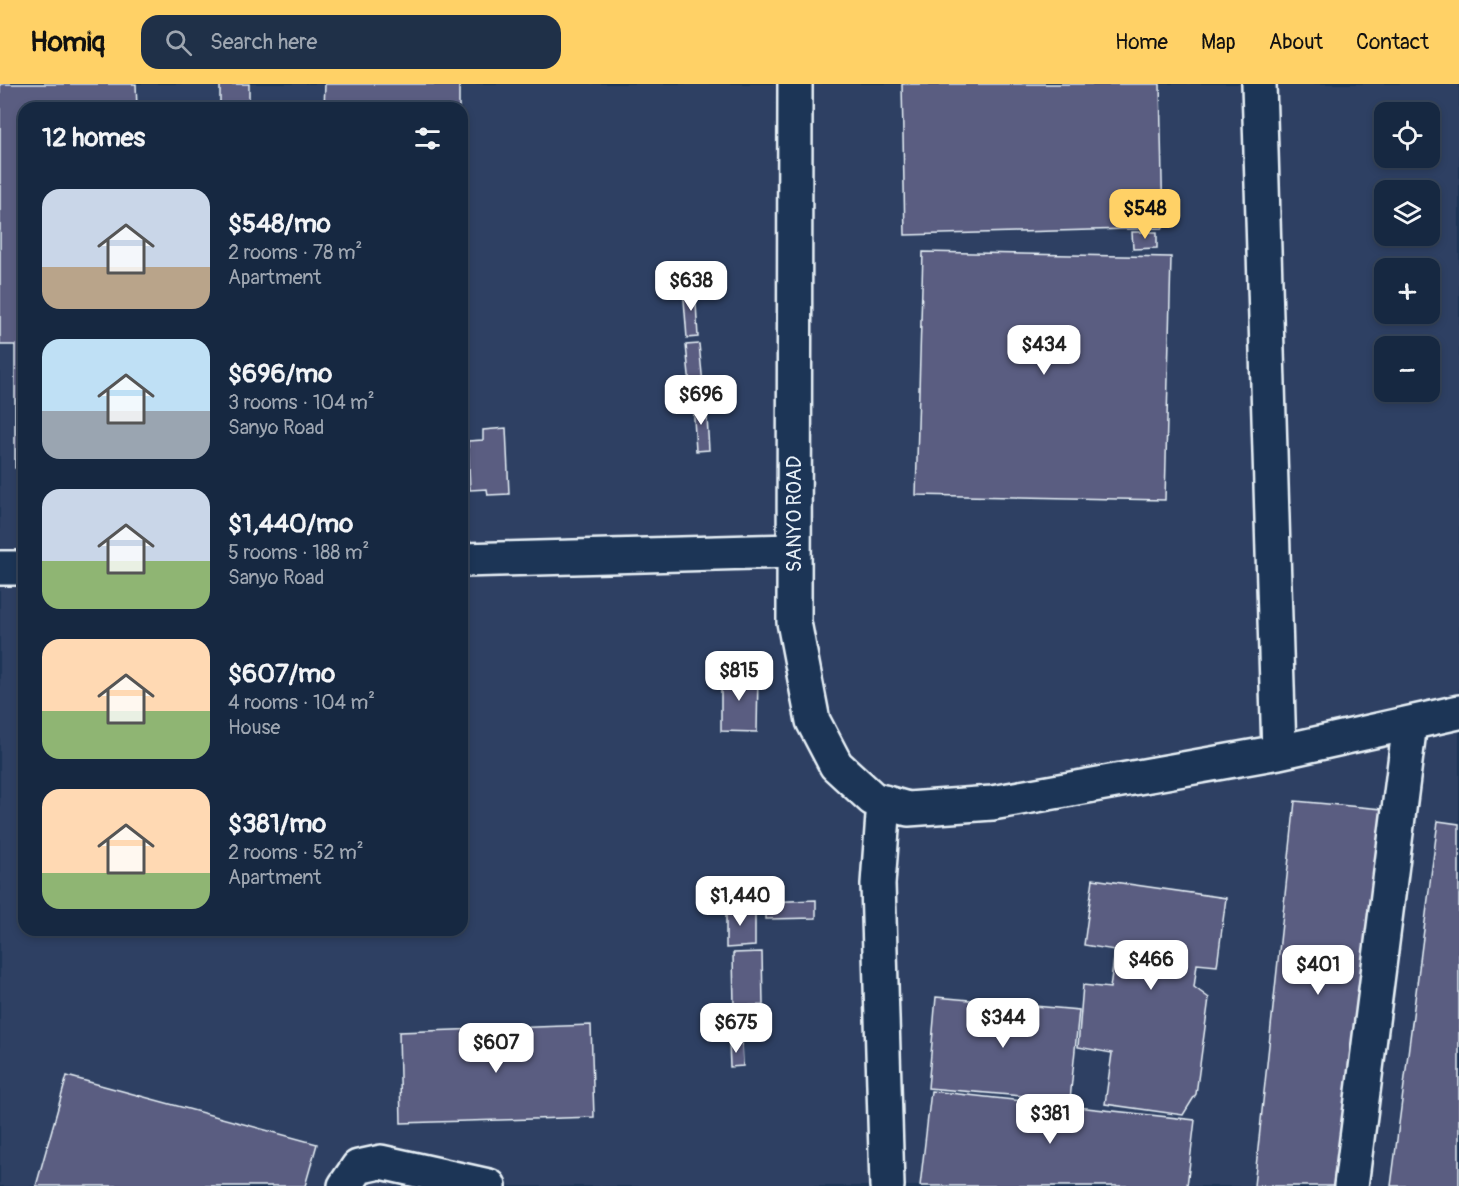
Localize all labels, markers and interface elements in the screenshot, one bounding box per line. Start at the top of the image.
search box [141,15,561,69]
text: Homiq [30,25,105,60]
icon: search [162,26,195,59]
text: Search here [210,28,317,56]
text: Home [1115,29,1168,56]
text: Map [1201,29,1236,56]
text: About [1269,29,1323,56]
text: Contact [1356,29,1429,56]
map controls [1374,102,1440,402]
button: locate [1374,102,1440,168]
text: 12 homes [42,122,145,154]
icon: filters [411,122,444,155]
button: layers [1374,180,1440,246]
pin: $548 [1109,189,1181,240]
text: $548 [1123,196,1167,221]
text: $548/mo [228,208,331,240]
icon: home [90,213,162,285]
text: 2 rooms · 78 m² [228,240,362,265]
button: + [1374,258,1440,324]
pin: $638 [655,261,727,312]
text: Apartment [228,265,321,290]
text: $638 [669,268,713,293]
pin: $434 [1008,325,1080,376]
text: $434 [1021,332,1067,357]
button: − [1374,336,1440,402]
text: $696/mo [228,358,332,390]
icon: home [90,363,162,435]
pin: $696 [665,375,737,426]
text: $696 [679,382,723,407]
text: 3 rooms · 104 m² [228,390,375,415]
text: Sanyo Road [228,415,324,440]
street label: SANYO ROAD [782,456,807,572]
text: $1,440/mo [228,508,353,540]
icon: home [90,513,162,585]
text: 5 rooms · 188 m² [228,540,369,565]
text: Sanyo Road [228,565,324,590]
pin: $815 [703,651,775,702]
text: $607/mo [228,658,335,690]
text: $815 [719,658,759,683]
icon: home [90,663,162,735]
text: 4 rooms · 104 m² [228,690,375,715]
text: House [228,715,280,740]
text: $381/mo [228,808,326,840]
icon: home [90,813,162,885]
text: 2 rooms · 52 m² [228,840,364,865]
text: Apartment [228,865,321,890]
pin: $1,440 [691,876,789,927]
text: $1,440 [710,883,770,908]
pin: $466 [1115,940,1187,991]
pin: $401 [1282,945,1354,996]
text: $466 [1128,947,1174,972]
text: $401 [1296,952,1340,977]
pin: $344 [967,998,1039,1049]
pin: $675 [700,1003,772,1054]
text: $344 [980,1005,1026,1030]
text: $675 [714,1010,758,1035]
pin: $607 [460,1023,532,1074]
text: $607 [473,1030,519,1055]
pin: $381 [1014,1094,1086,1145]
text: $381 [1030,1101,1070,1126]

